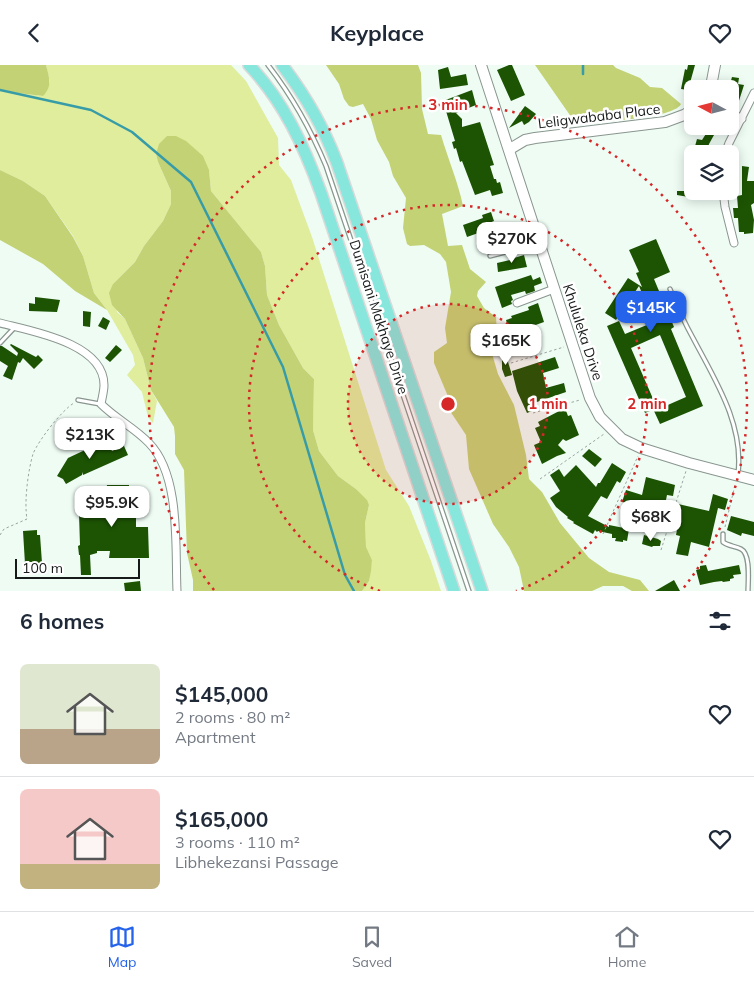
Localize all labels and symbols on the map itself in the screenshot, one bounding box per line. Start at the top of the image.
north arrow [684,80,739,135]
text: 3 min [428,95,468,114]
street label: Leligwababa Place [537,100,661,132]
pin: $270K [477,221,547,264]
street label: Dumisani Makhaye Drive [346,238,412,396]
street label: Khululeka Drive [559,281,607,383]
pin: $145K [616,291,686,333]
pin: $165K [471,323,541,366]
text: 1 min [528,394,568,413]
text: 2 min [627,394,667,413]
centre of rings [439,395,457,413]
pin: $213K [55,417,125,460]
pin: $95.9K [71,485,153,528]
pin: $68K [621,499,681,542]
scale bar [15,556,140,579]

